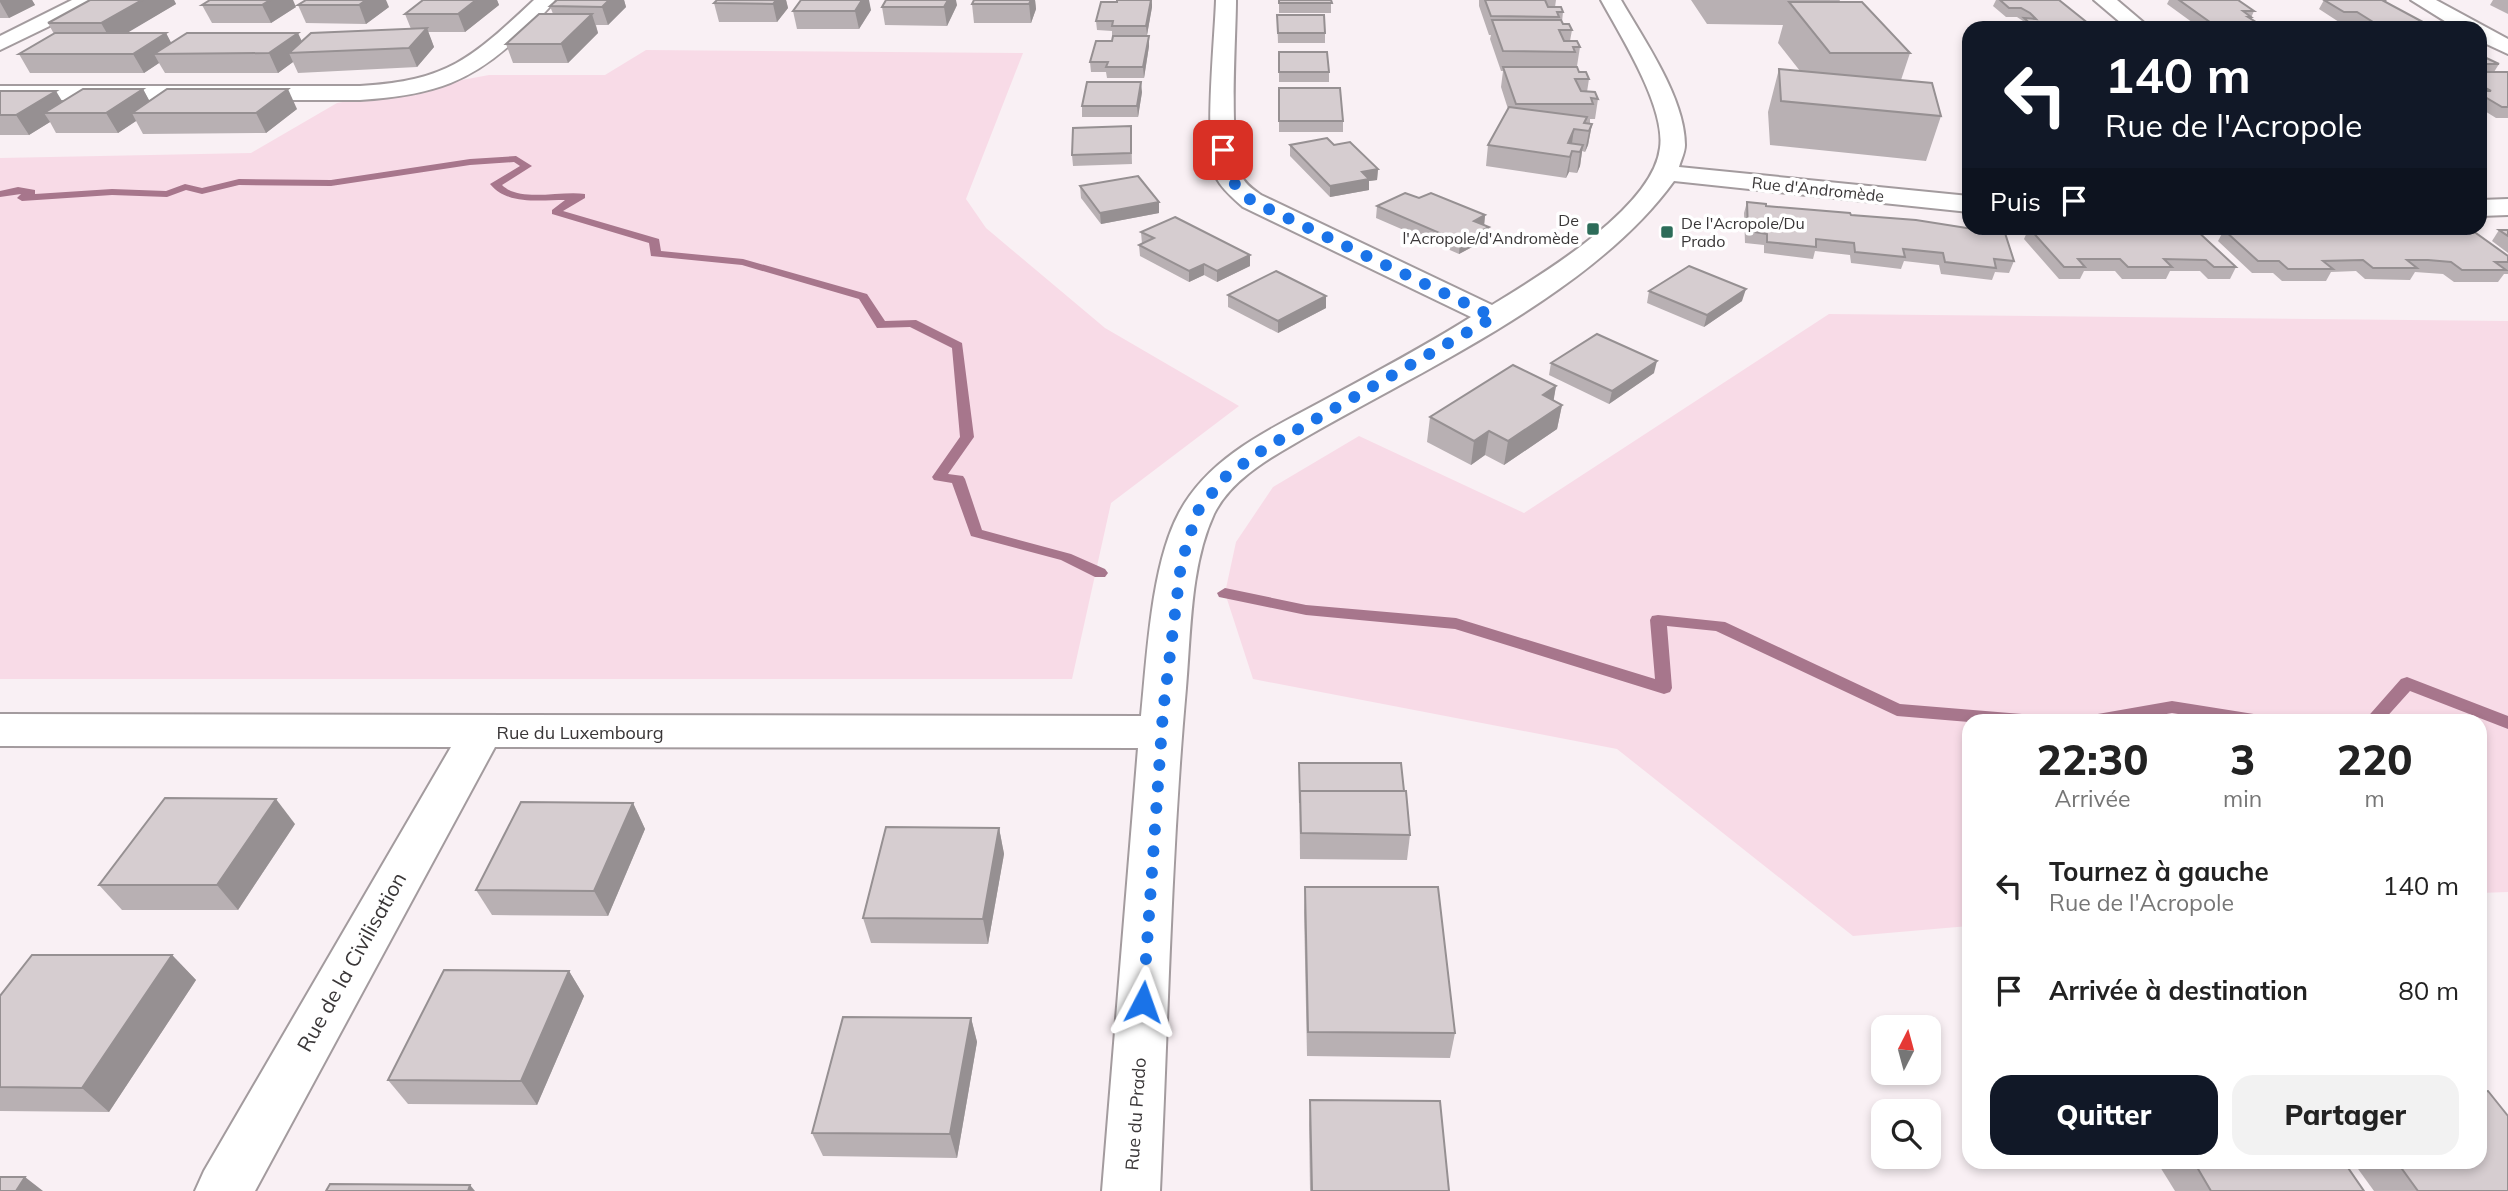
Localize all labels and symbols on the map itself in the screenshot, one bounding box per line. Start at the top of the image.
pin [1193,120,1253,180]
street label: Rue d'Andromède [1751,172,1885,206]
place label: De l'Acropole/d'Andromède [1403,210,1579,248]
place label: De l'Acropole/Du Prado [1681,213,1805,251]
marker: De l'Acropole/d'Andromède [1585,221,1601,237]
marker: De l'Acropole/Du Prado [1659,224,1675,240]
street label: Rue du Luxembourg [497,721,664,744]
street label: Rue de la Civilisation [291,867,411,1056]
position arrow [1106,965,1180,1039]
north arrow [1871,1015,1941,1085]
street label: Rue du Prado [1120,1057,1151,1171]

